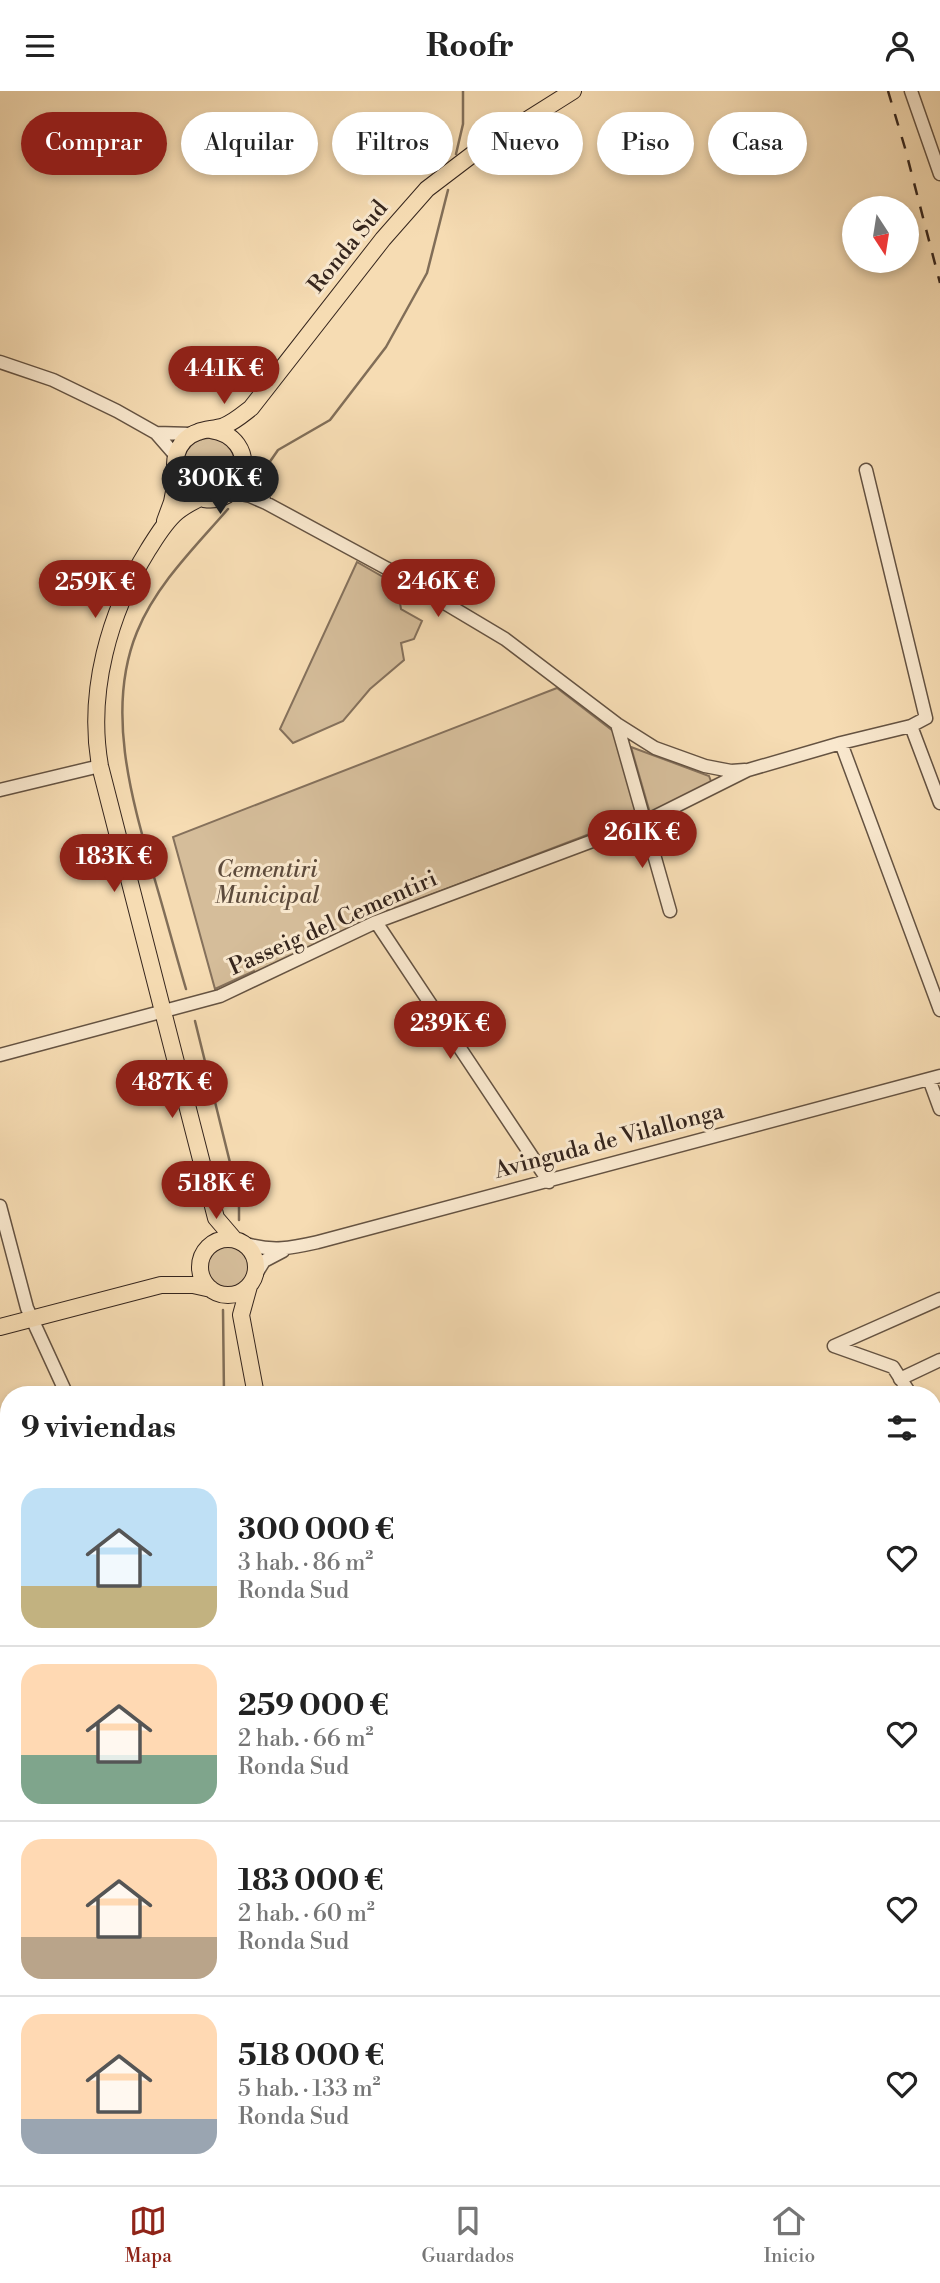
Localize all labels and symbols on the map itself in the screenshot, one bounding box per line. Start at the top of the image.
street label: Ronda Sud [302,195,394,299]
north arrow [842,196,919,273]
pin: 441K € [167,347,281,406]
pin: 300K € [163,457,277,516]
pin: 246K € [381,559,495,619]
pin: 259K € [38,561,152,620]
pin: 261K € [585,811,699,870]
pin: 183K € [57,835,171,894]
park label: Cementiri Municipal [215,856,320,910]
street label: Passeig del Cementiri [225,864,441,982]
pin: 239K € [393,1002,507,1061]
pin: 487K € [115,1061,229,1120]
street label: Avinguda de Vilallonga [490,1097,727,1185]
pin: 518K € [159,1161,273,1221]

